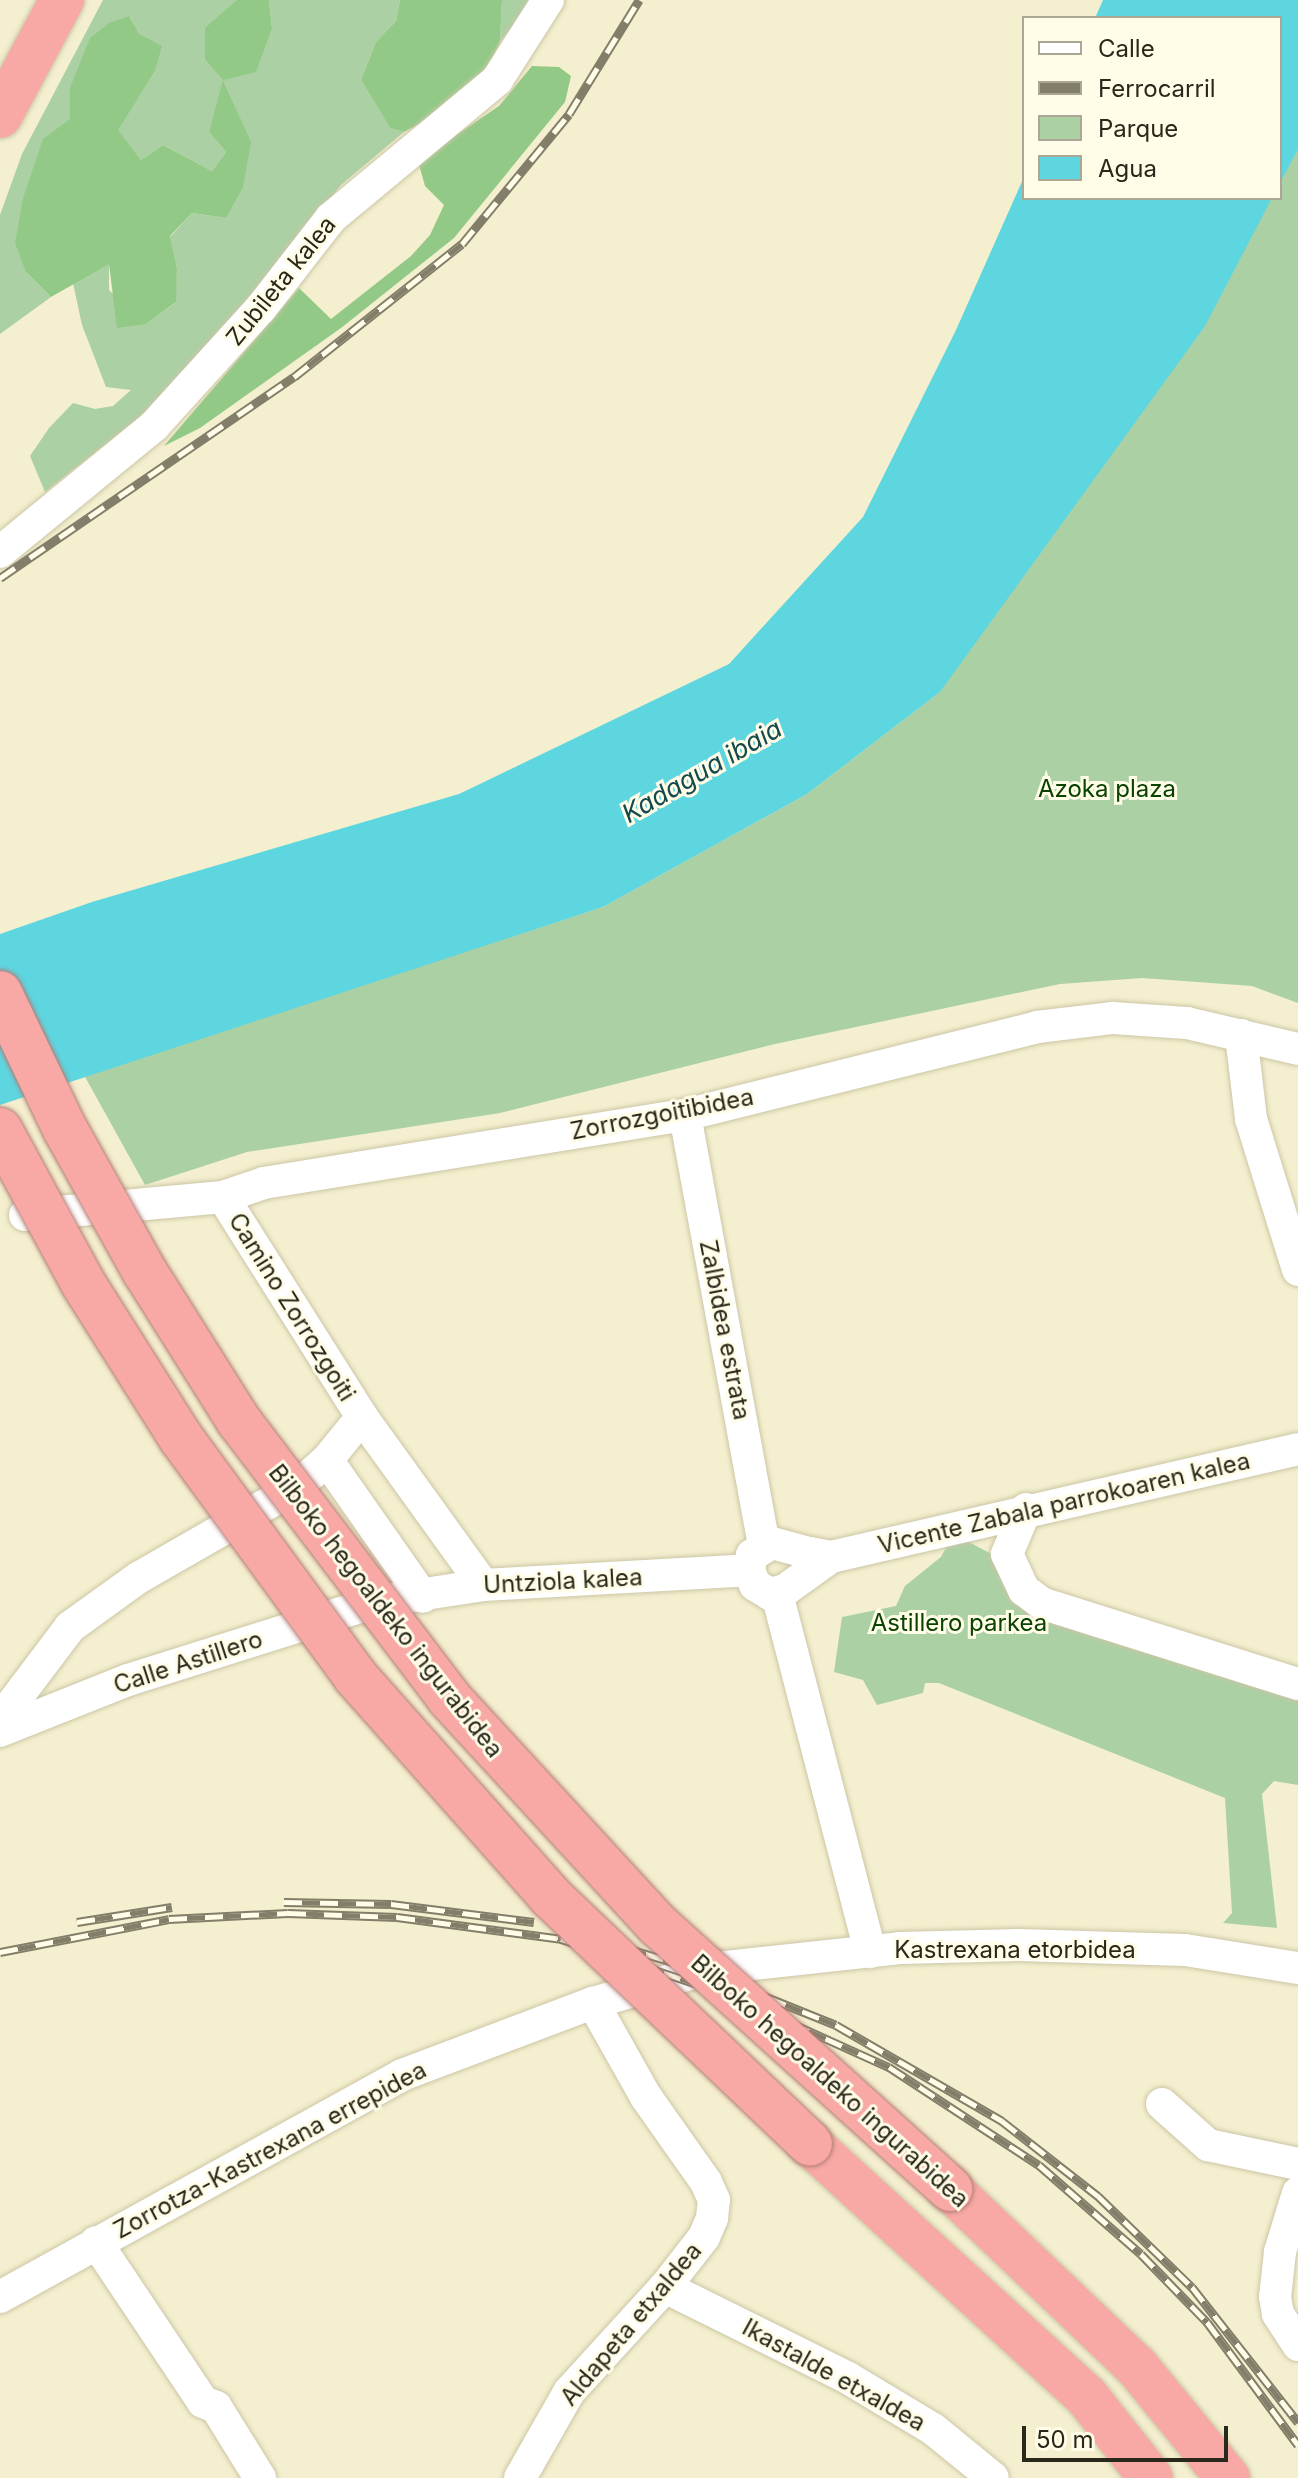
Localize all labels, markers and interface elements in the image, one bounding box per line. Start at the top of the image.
legend [1022,16,1282,200]
text: Calle [1098,34,1155,63]
text: Ferrocarril [1098,74,1216,103]
text: Parque [1098,114,1178,143]
text: Agua [1098,154,1157,183]
street label: Zubileta kalea [220,211,342,351]
water label: Kadagua ibaia [617,713,787,829]
park label: Azoka plaza [1038,775,1176,803]
street label: Zorrozgoitibidea [568,1082,756,1146]
street label: Camino Zorrozgoiti [222,1208,362,1406]
street label: Zalbidea estrata [693,1238,757,1422]
street label: Vicente Zabala parrokoaren kalea [875,1446,1253,1560]
street label: Bilboko hegoaldeko ingurabidea [263,1459,509,1763]
street label: Untziola kalea [483,1562,643,1600]
park label: Astillero parkea [871,1609,1047,1637]
street label: Calle Astillero [110,1624,266,1700]
street label: Kastrexana etorbidea [894,1936,1136,1964]
street label: Bilboko hegoaldeko ingurabidea [685,1949,975,2213]
street label: Zorrotza-Kastrexana errepidea [109,2055,431,2245]
street label: Aldapeta etxaldea [554,2237,708,2411]
street label: Ikastalde etxaldea [737,2313,931,2437]
scale bar [1026,2410,1232,2460]
text: 50 m [1036,2425,1094,2454]

